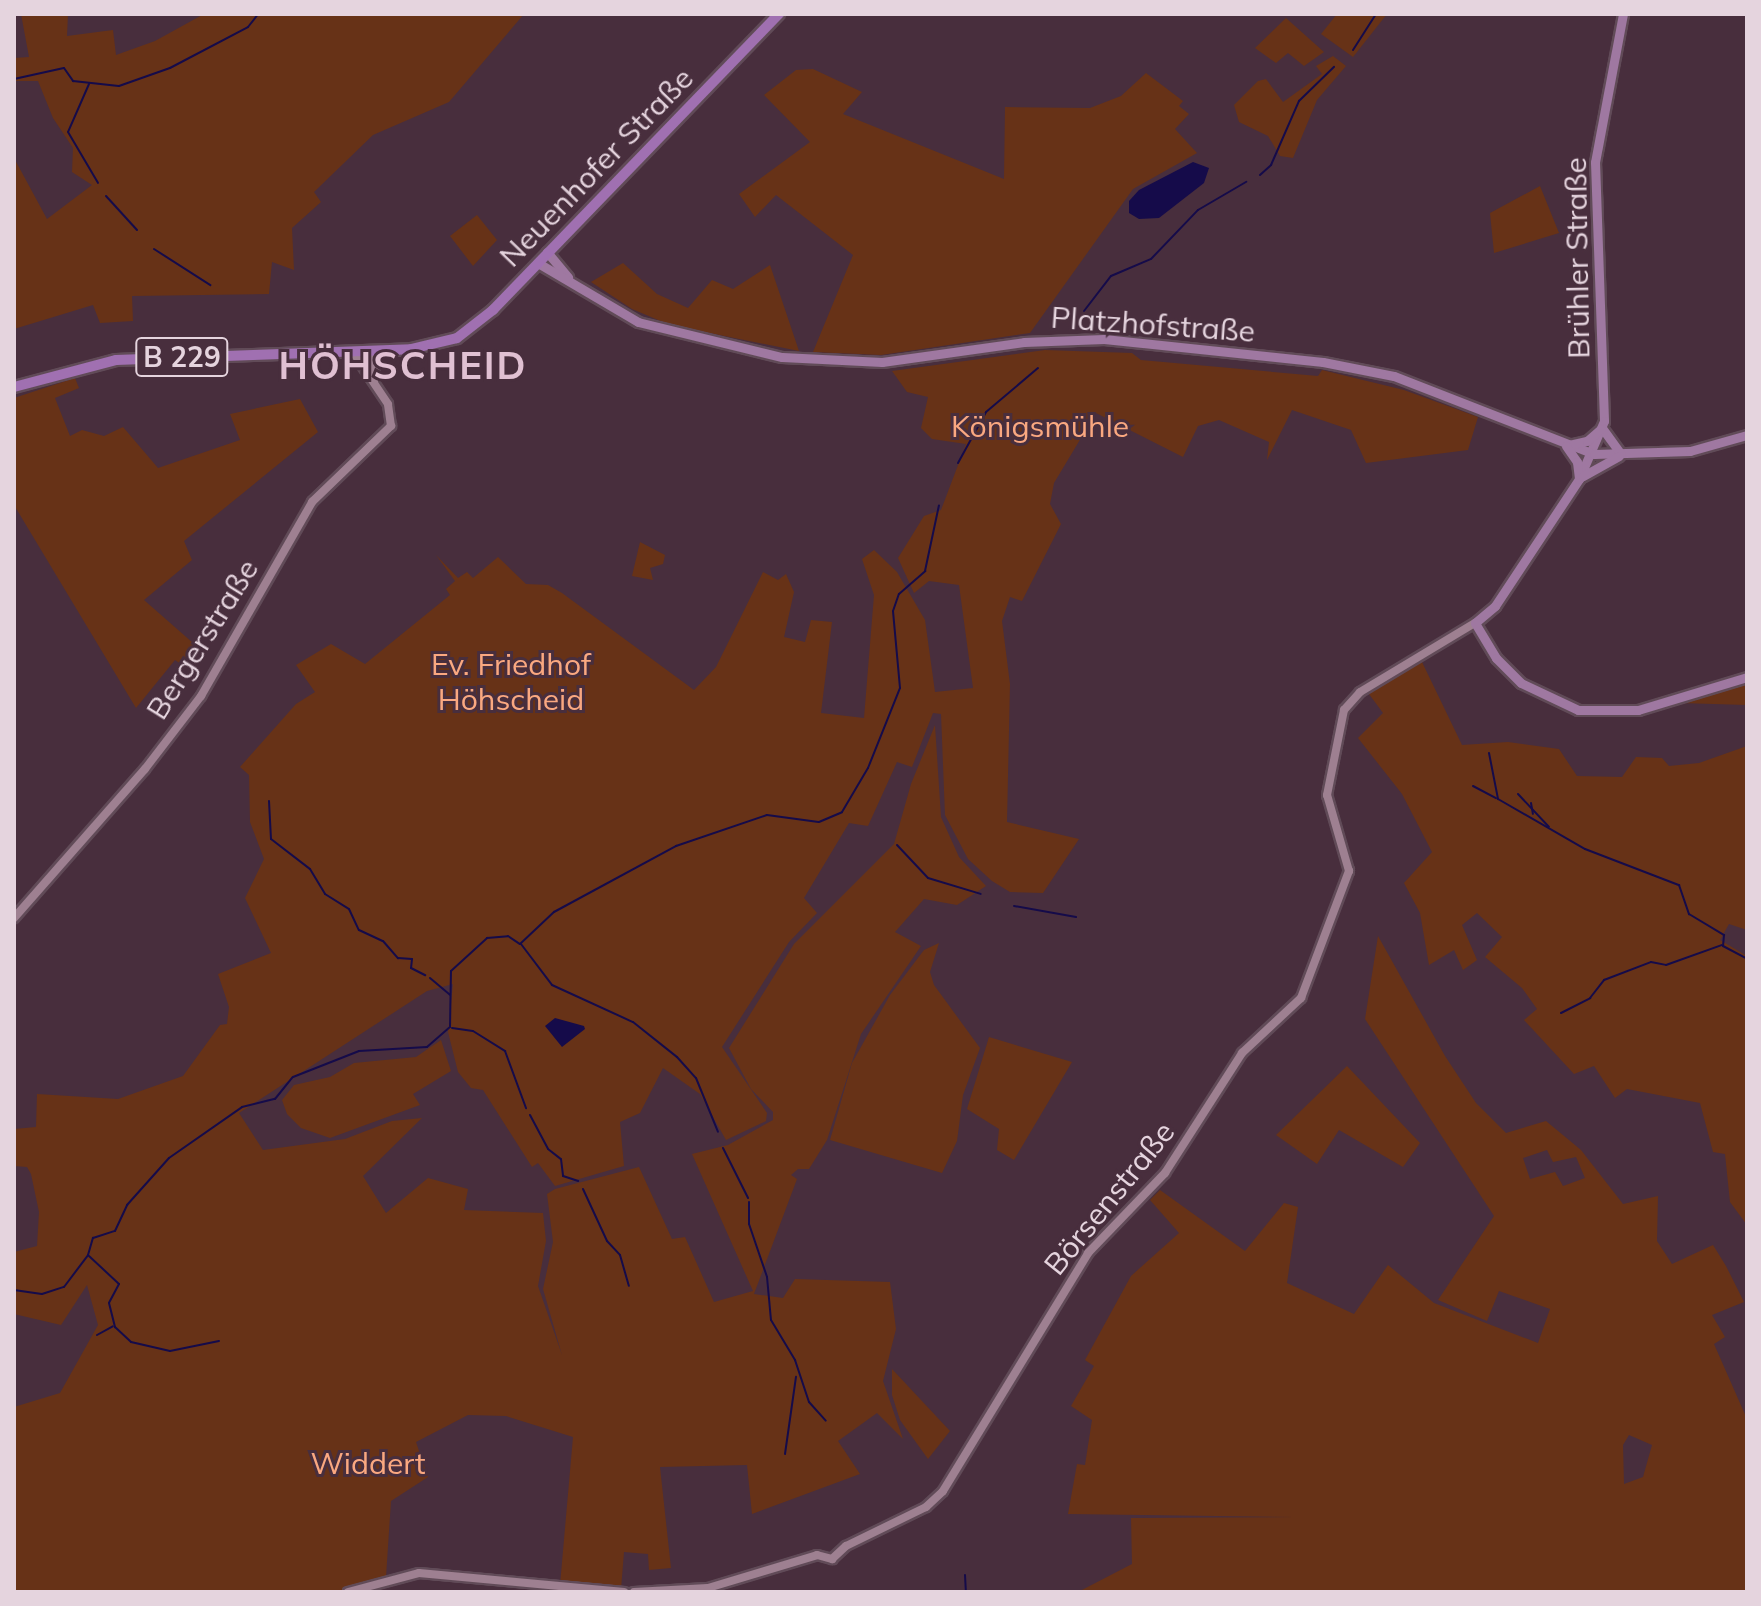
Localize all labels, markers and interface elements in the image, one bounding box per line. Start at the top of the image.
street label: Neuenhofer Straße [492,60,700,274]
street label: Brühler Straße [1557,157,1597,359]
street label: Platzhofstraße [1050,299,1256,349]
road number: B 229 [134,333,230,381]
district label: HÖHSCHEID [278,343,528,389]
park label: Königsmühle [951,408,1129,444]
street label: Bergerstraße [139,552,265,726]
park label: Ev. Friedhof Höhscheid [431,646,591,716]
street label: Börsenstraße [1036,1114,1182,1282]
park label: Widdert [310,1445,426,1481]

